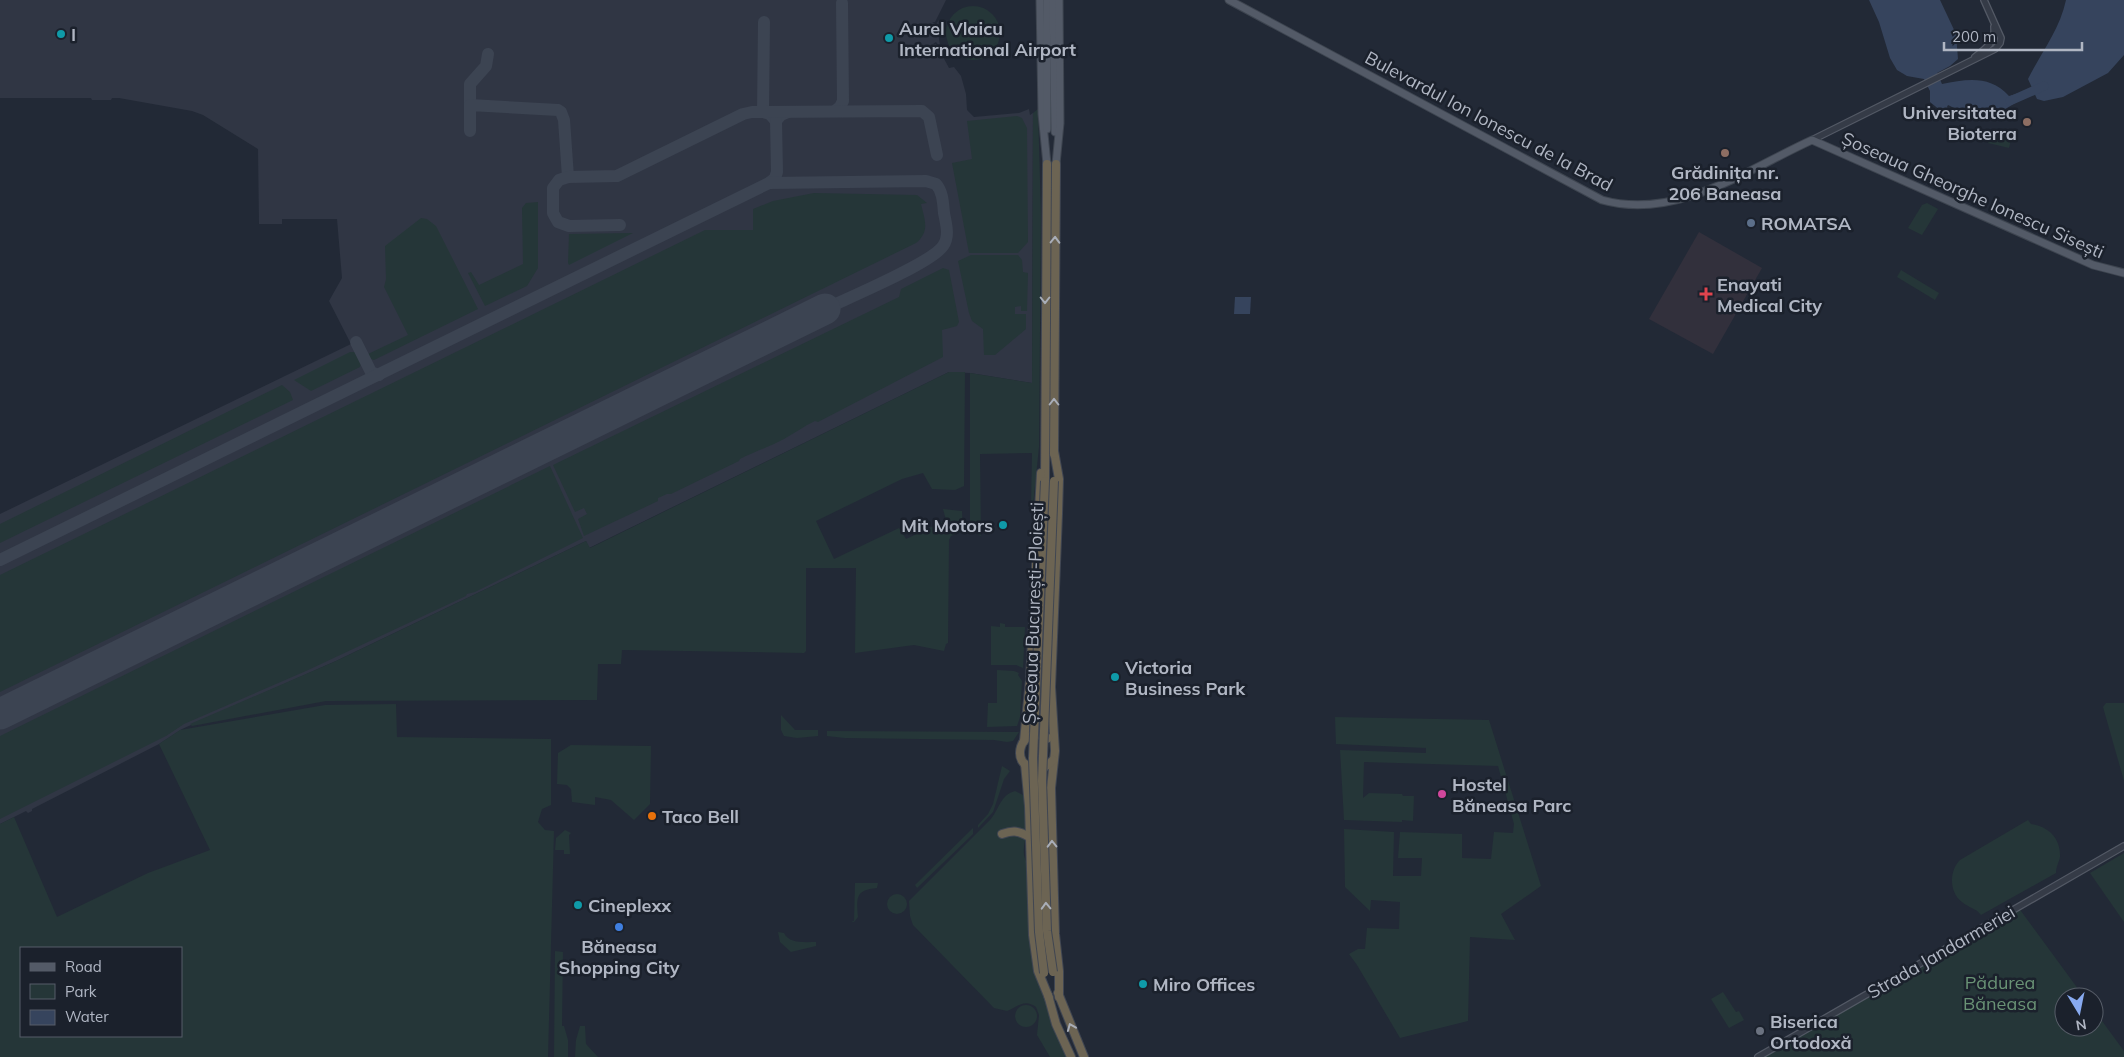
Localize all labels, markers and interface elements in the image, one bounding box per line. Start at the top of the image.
place label: Aurel Vlaicu International Airport [899,17,1076,61]
scale bar [1944,20,2082,52]
place label: I [71,23,76,46]
text: 200 m [1952,27,1996,46]
marker: I [55,28,67,40]
marker: Aurel Vlaicu International Airport [883,32,895,44]
street label: Bulevardul Ion Ionescu de la Brad [1361,46,1617,196]
place label: Universitatea Bioterra [1902,101,2017,145]
marker: Universitatea Bioterra [2021,116,2033,128]
street label: Șoseaua Gheorghe Ionescu Sisești [1838,127,2108,263]
marker: Grădinița nr. 206 Baneasa [1719,147,1731,159]
place label: Grădinița nr. 206 Baneasa [1669,161,1781,205]
place label: ROMATSA [1761,212,1852,235]
marker: ROMATSA [1745,217,1757,229]
one-way arrow [1049,235,1060,243]
place label: Enayati Medical City [1717,273,1822,317]
marker: Enayati Medical City [1699,287,1713,301]
one-way arrow [1040,297,1050,305]
one-way arrow [1049,398,1059,406]
street label: Șoseaua București-Ploiești [1018,502,1048,724]
place label: Mit Motors [901,514,993,537]
marker: Mit Motors [997,519,1009,531]
place label: Victoria Business Park [1124,656,1246,700]
marker: Victoria Business Park [1109,671,1121,683]
place label: Hostel Băneasa Parc [1452,773,1571,817]
marker: Hostel Băneasa Parc [1436,788,1448,800]
place label: Taco Bell [662,805,739,828]
marker: Taco Bell [646,810,658,822]
one-way arrow [1047,839,1057,847]
place label: Cineplexx [588,894,672,917]
marker: Cineplexx [572,899,584,911]
street label: Strada Jandarmeriei [1863,900,2019,1004]
one-way arrow [1041,902,1052,910]
marker: Băneasa Shopping City [613,921,625,933]
place label: Băneasa Shopping City [559,935,680,979]
legend [20,947,182,1037]
text: Road [65,957,102,976]
park label: Pădurea Băneasa [1963,971,2037,1015]
place label: Miro Offices [1153,973,1255,996]
marker: Miro Offices [1137,978,1149,990]
text: Park [65,982,97,1001]
north arrow [2054,987,2104,1037]
text: Water [65,1007,109,1026]
place label: Biserica Ortodoxă [1770,1010,1852,1054]
text: N [2074,1015,2088,1035]
one-way arrow [1067,1023,1077,1032]
marker: Biserica Ortodoxă [1754,1025,1766,1037]

